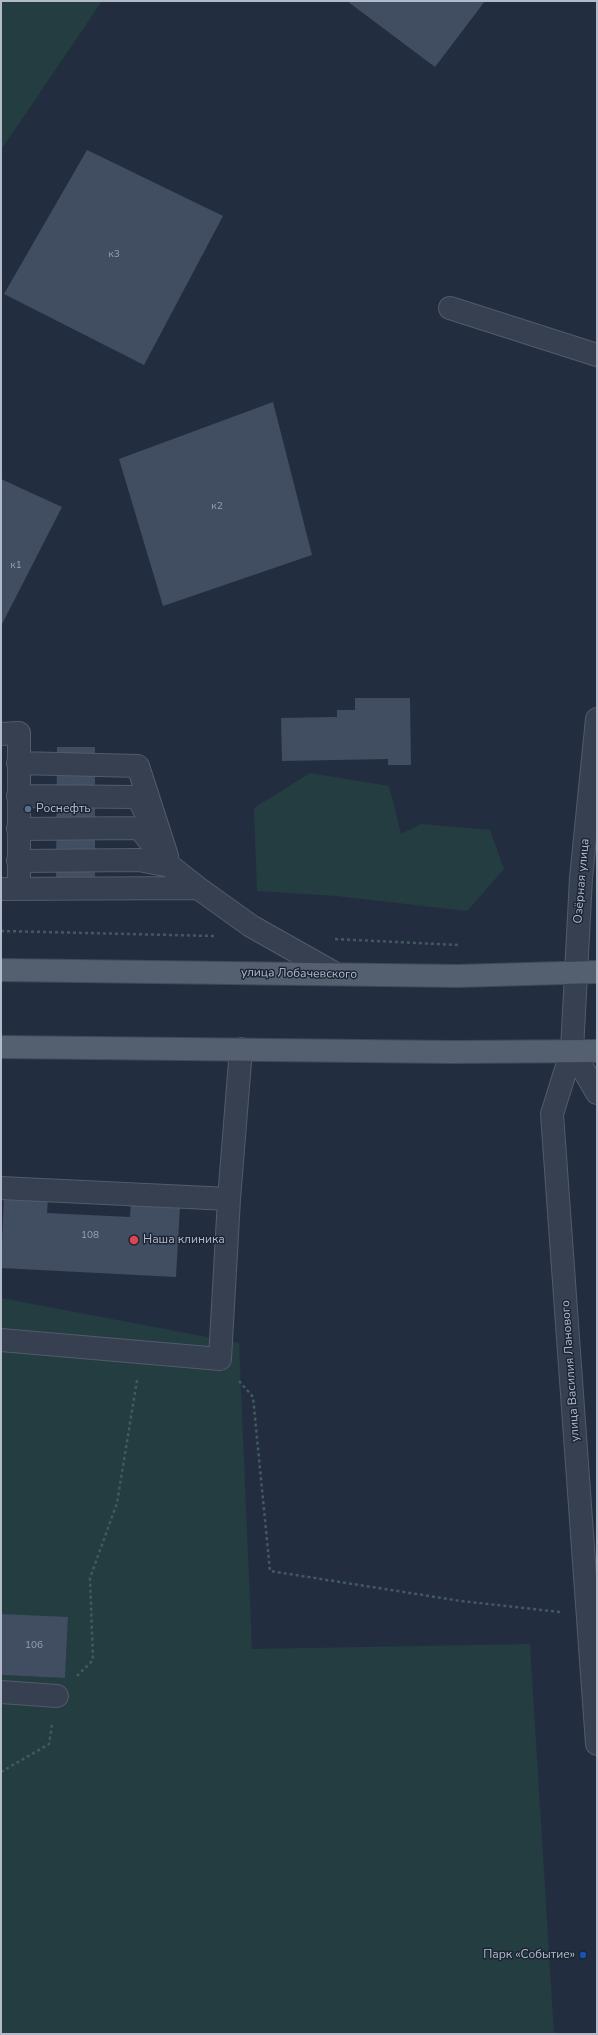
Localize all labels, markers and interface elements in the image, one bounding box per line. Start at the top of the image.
house number: к3 [108,249,120,261]
house number: к2 [211,501,223,513]
house number: к1 [10,560,22,572]
place label: Роснефть [36,802,91,816]
marker: Роснефть [23,804,33,814]
street label: Озёрная улица [571,838,593,924]
street label: улица Лобачевского [241,966,357,982]
house number: 108 [81,1230,99,1242]
place label: Наша клиника [143,1233,225,1247]
marker: Наша клиника [128,1234,140,1246]
street label: улица Василия Ланового [559,1300,583,1442]
house number: 106 [25,1640,43,1652]
place label: Парк «Событие» [483,1948,575,1962]
marker: Парк «Событие» [578,1950,588,1960]

